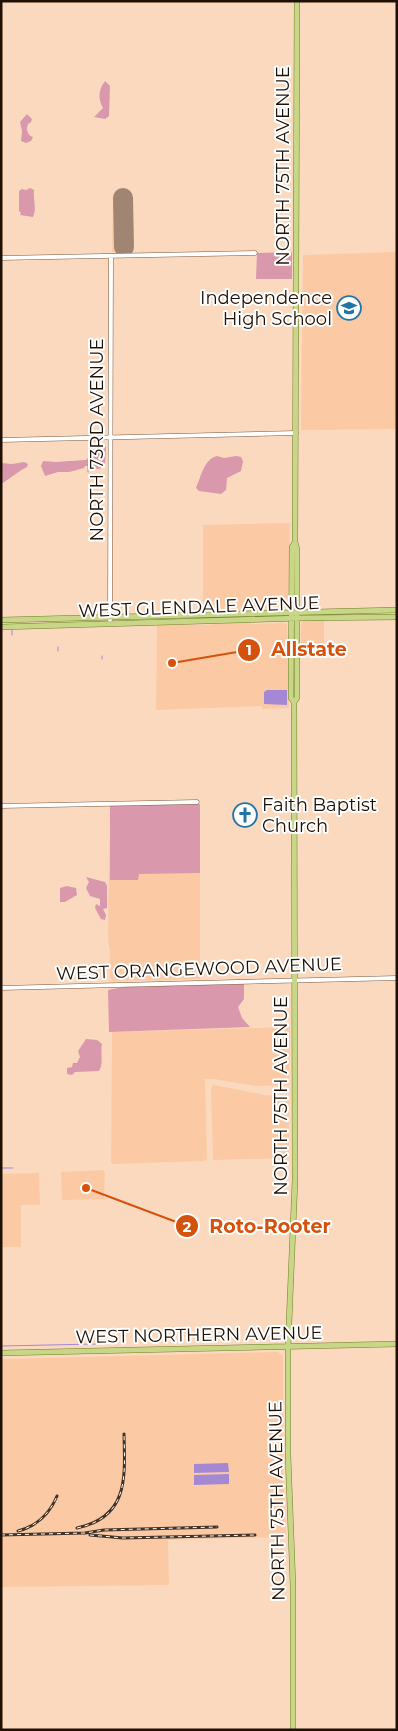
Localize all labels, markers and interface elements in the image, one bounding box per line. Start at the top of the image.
street label: NORTH 75TH AVENUE [272,66,294,266]
place label: Independence High School [200,287,332,330]
school or university icon: Independence High School [336,295,362,321]
street label: NORTH 73RD AVENUE [86,339,108,541]
street label: WEST GLENDALE AVENUE [78,592,320,622]
callout: Allstate [236,633,357,667]
text: Allstate [270,638,347,661]
text: 1 [246,640,252,659]
place label: Faith Baptist Church [262,794,377,837]
church icon: Faith Baptist Church [232,802,258,828]
street label: WEST ORANGEWOOD AVENUE [56,953,342,985]
street label: NORTH 75TH AVENUE [270,996,292,1196]
callout: Roto-Rooter [175,1209,341,1243]
text: Roto-Rooter [209,1215,331,1238]
text: 2 [183,1217,192,1236]
street label: WEST NORTHERN AVENUE [75,1322,323,1348]
street label: NORTH 75TH AVENUE [264,1401,290,1601]

